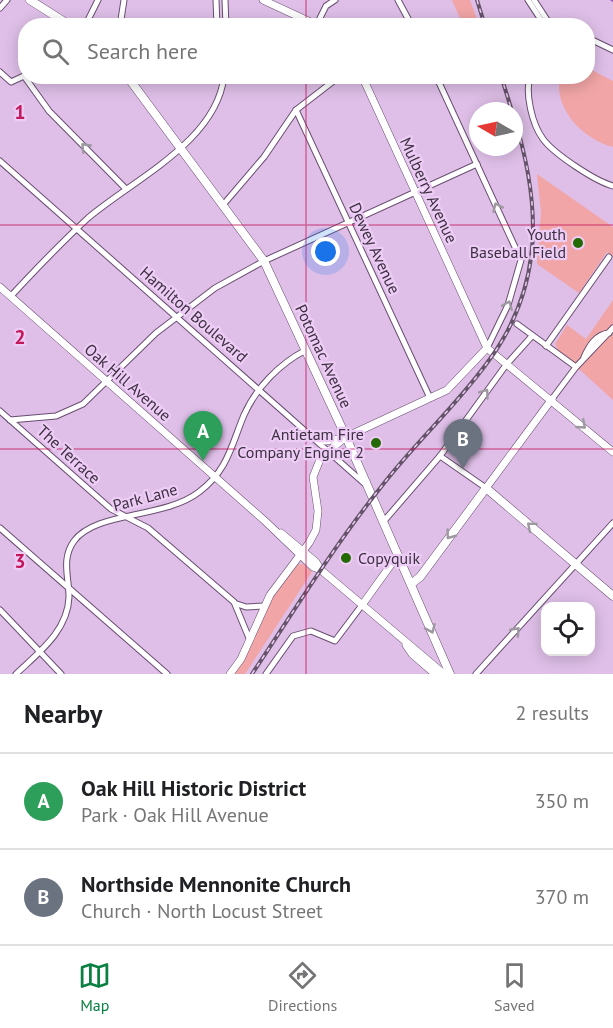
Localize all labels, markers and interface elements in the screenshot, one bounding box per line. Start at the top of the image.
search box [18,18,595,84]
icon: search [39,35,72,68]
text: Search here [87,37,198,65]
text: 1 [14,99,26,125]
north arrow [469,102,523,156]
street label: Mulberry Avenue [396,134,462,246]
one-way arrow [82,144,93,155]
street label: Dewey Avenue [345,199,405,297]
one-way arrow [492,202,504,213]
place label: Youth Baseball Field [470,224,566,262]
marker: Youth Baseball Field [571,236,585,250]
your location [311,237,340,266]
street label: Hamilton Boulevard [136,262,252,366]
street label: Potomac Avenue [291,301,357,411]
one-way arrow [501,301,513,312]
text: 2 [14,324,26,350]
street label: Oak Hill Avenue [81,339,175,425]
one-way arrow [478,389,489,400]
pin: A [184,412,222,461]
one-way arrow [575,418,586,429]
street label: The Terrace [33,420,105,488]
pin: B [444,420,482,469]
place label: Antietam Fire Company Engine 2 [237,424,364,462]
marker: Antietam Fire Company Engine 2 [369,436,383,450]
street label: Park Lane [111,479,179,515]
one-way arrow [527,522,538,533]
one-way arrow [447,529,458,540]
text: 3 [14,548,26,574]
place label: Copyquik [358,548,420,568]
marker: Copyquik [339,551,353,565]
map controls [541,602,595,656]
button: locate [541,602,595,656]
one-way arrow [423,623,435,634]
one-way arrow [509,627,520,638]
text: Nearby [24,697,102,730]
text: 2 results [516,700,589,726]
text: Oak Hill Historic District [81,774,306,802]
text: A [37,788,50,814]
text: 350 m [535,788,589,814]
text: Park · Oak Hill Avenue [81,802,269,828]
text: Northside Mennonite Church [81,870,351,898]
text: B [38,884,49,910]
text: 370 m [535,884,589,910]
text: Church · North Locust Street [81,898,323,924]
tab: Map [78,959,111,1015]
tab: Directions [268,959,337,1015]
tab: Saved [494,959,535,1015]

